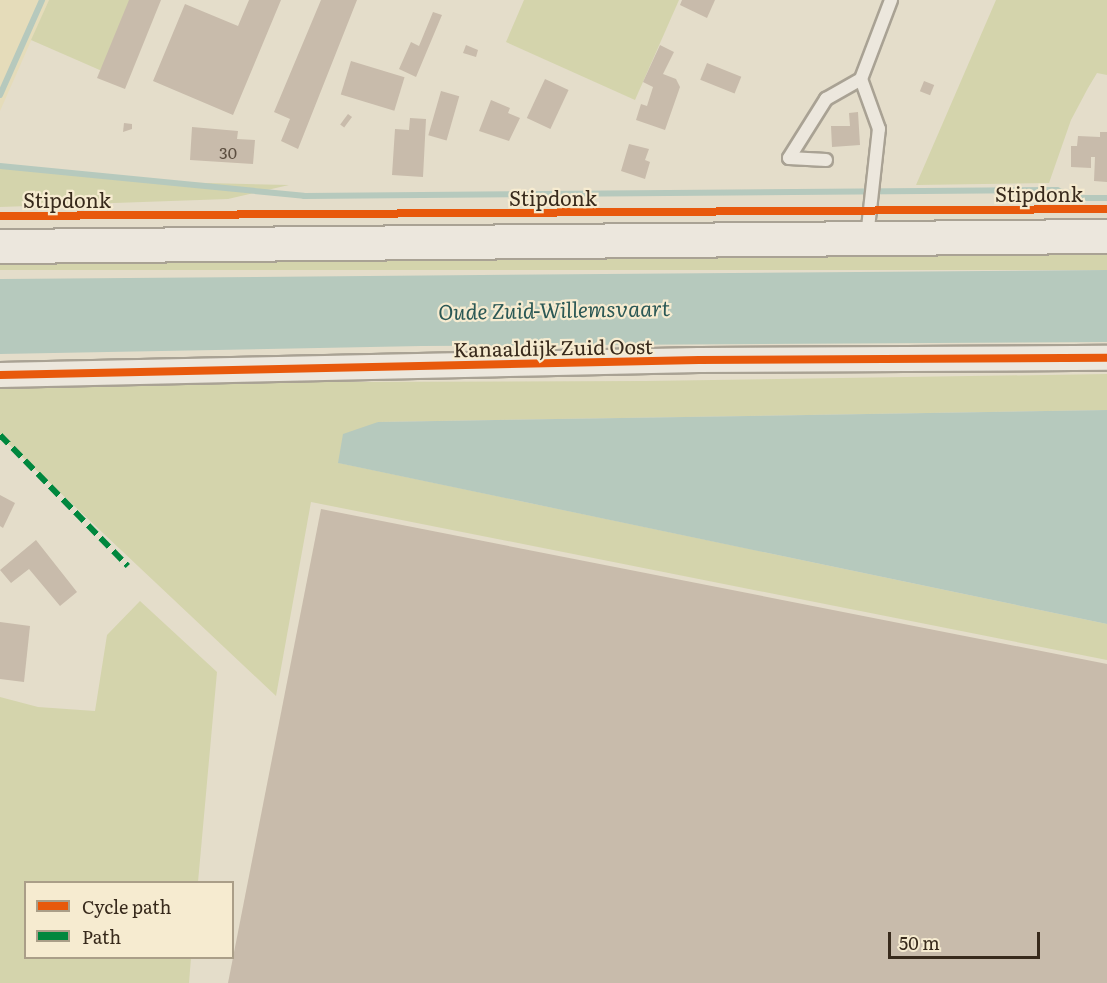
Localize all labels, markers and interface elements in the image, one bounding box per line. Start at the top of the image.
house number: 30 [219,142,237,162]
street label: Stipdonk [995,181,1083,205]
street label: Stipdonk [509,185,597,209]
street label: Stipdonk [23,187,111,211]
water label: Oude Zuid-Willemsvaart [438,294,670,324]
street label: Kanaaldijk Zuid Oost [453,333,653,361]
legend [24,881,234,959]
text: Cycle path [82,893,171,920]
scale bar [891,920,1042,958]
text: Path [82,923,121,950]
text: 50 m [899,929,940,956]

